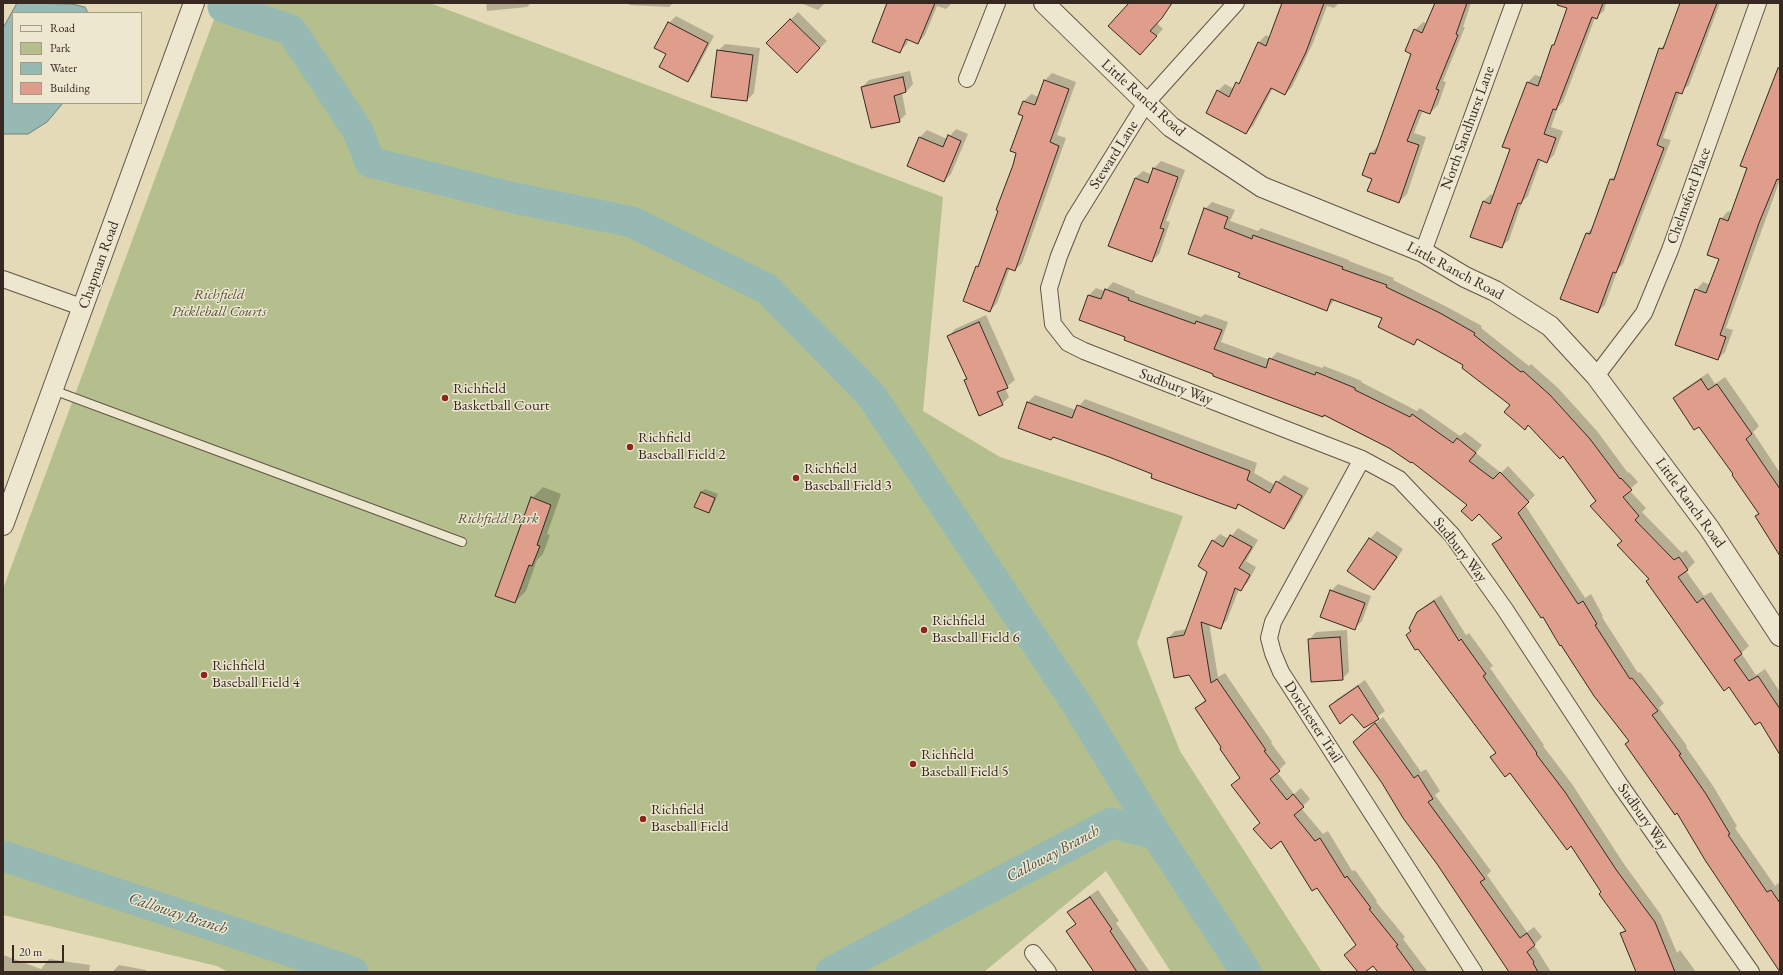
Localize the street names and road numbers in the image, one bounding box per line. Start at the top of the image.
street label: Little Ranch Road [1097,55,1189,141]
street label: North Sandhurst Lane [1437,64,1499,192]
street label: Steward Lane [1086,117,1142,193]
street label: Chelmsford Place [1663,145,1715,247]
street label: Chapman Road [75,219,123,311]
street label: Little Ranch Road [1403,238,1507,304]
street label: Sudbury Way [1137,365,1215,409]
street label: Little Ranch Road [1651,454,1729,552]
street label: Sudbury Way [1429,514,1491,586]
street label: Dorchester Trail [1280,678,1346,766]
street label: Sudbury Way [1613,780,1673,854]

